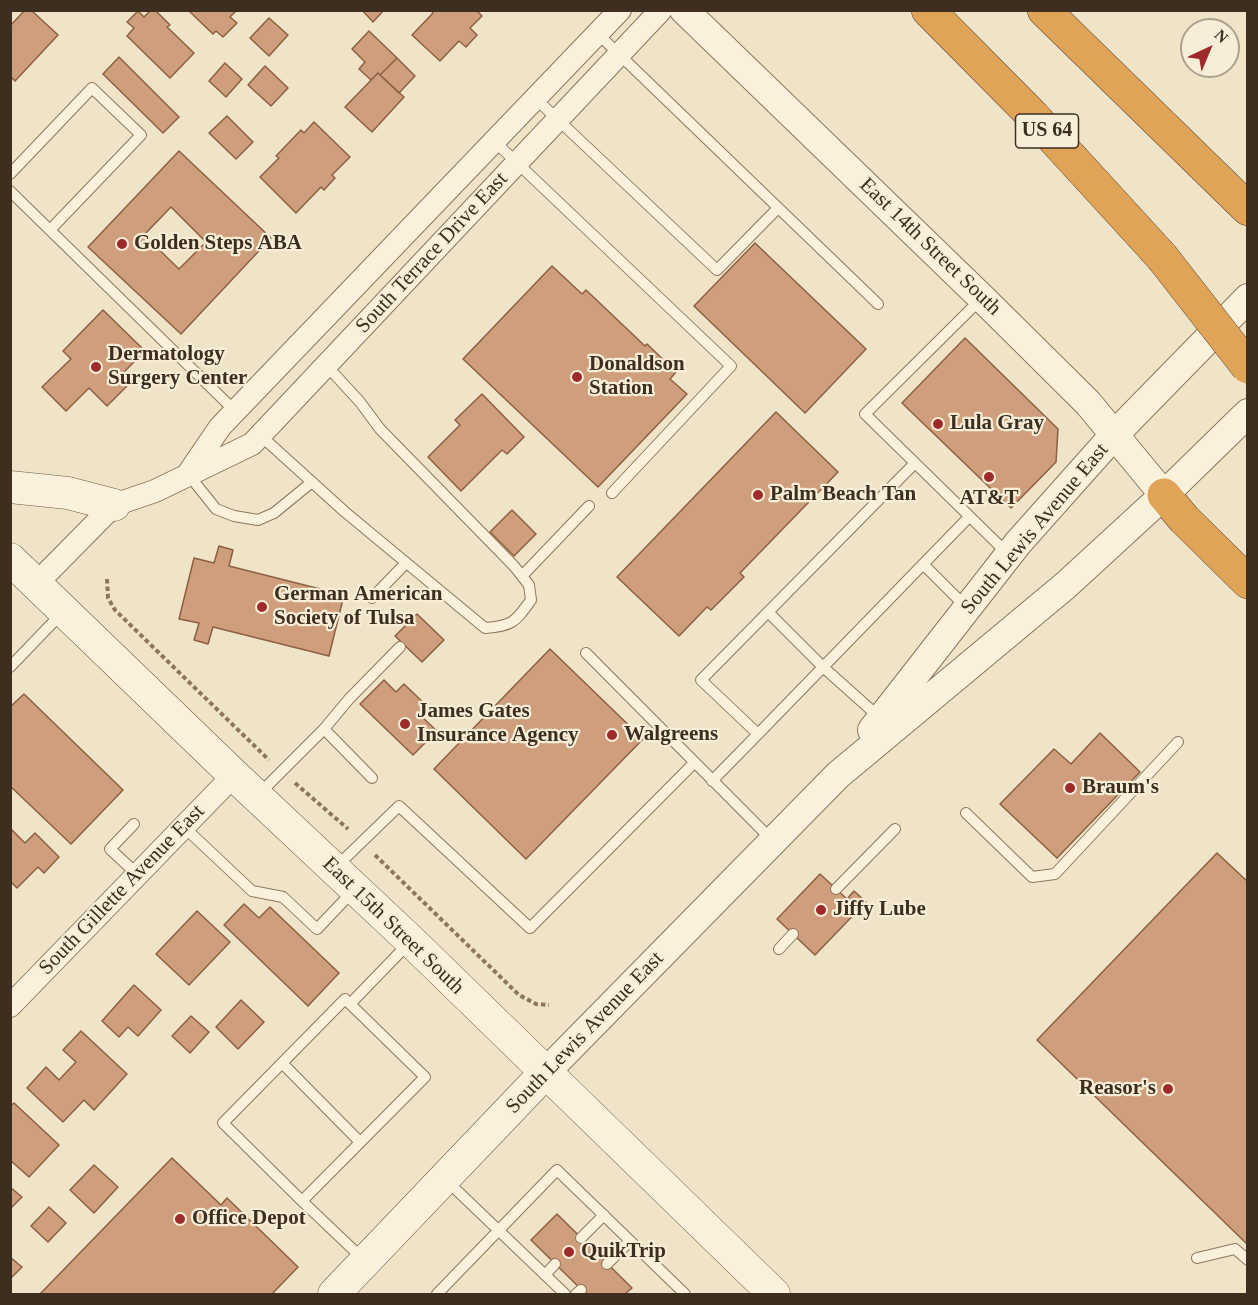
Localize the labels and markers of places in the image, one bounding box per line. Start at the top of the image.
place label: Golden Steps ABA [134,231,302,257]
marker: Golden Steps ABA [115,237,129,251]
place label: Dermatology Surgery Center [108,342,247,392]
place label: Donaldson Station [589,352,685,402]
marker: Dermatology Surgery Center [89,360,103,374]
marker: Donaldson Station [570,370,584,384]
place label: Lula Gray [950,411,1044,437]
marker: Lula Gray [931,417,945,431]
marker: AT&T [982,470,996,484]
place label: Palm Beach Tan [770,482,916,508]
place label: AT&T [959,486,1019,512]
marker: Palm Beach Tan [751,488,765,502]
place label: German American Society of Tulsa [274,582,443,632]
marker: German American Society of Tulsa [255,600,269,614]
place label: James Gates Insurance Agency [417,699,579,749]
marker: James Gates Insurance Agency [398,717,412,731]
place label: Walgreens [624,722,718,748]
marker: Walgreens [605,728,619,742]
place label: Braum's [1082,775,1159,801]
marker: Braum's [1063,781,1077,795]
place label: Jiffy Lube [833,897,926,923]
marker: Jiffy Lube [814,903,828,917]
place label: Reasor's [1079,1076,1156,1102]
marker: Reasor's [1161,1082,1175,1096]
place label: Office Depot [192,1206,306,1232]
marker: Office Depot [173,1212,187,1226]
place label: QuikTrip [581,1239,666,1265]
marker: QuikTrip [562,1245,576,1259]

